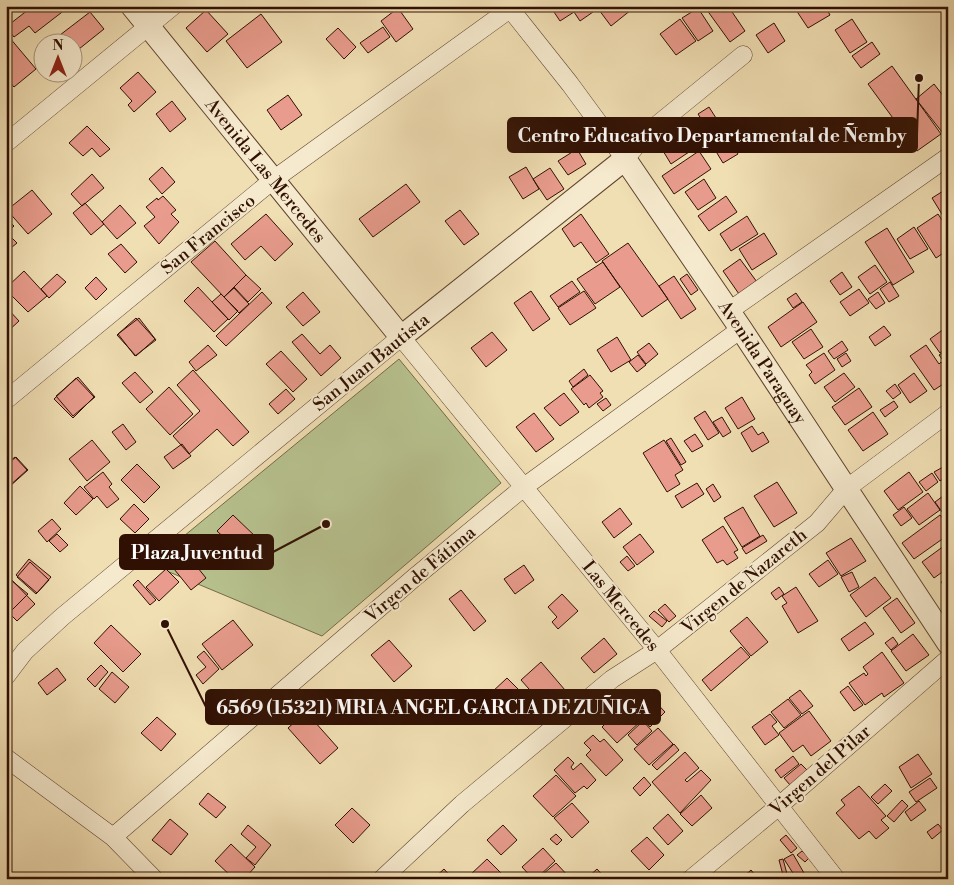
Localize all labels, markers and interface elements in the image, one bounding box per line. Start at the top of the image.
north arrow [32,32,82,82]
text: N [52,37,64,55]
street label: Avenida Las Mercedes [199,93,331,248]
callout: Centro Educativo Departamental de Ñemby [508,118,917,152]
text: Centro Educativo Departamental de Ñemby [518,123,907,148]
street label: San Francisco [156,189,260,280]
street label: Avenida Paraguay [712,295,812,429]
street label: San Juan Bautista [308,308,435,416]
street label: Virgen de Fátima [359,521,481,628]
street label: Virgen de Nazareth [676,523,812,640]
callout: Plaza Juventud [120,535,273,569]
text: Plaza Juventud [131,541,263,565]
street label: Las Mercedes [577,556,664,657]
callout: 6569 (15321) MRIA ANGEL GARCIA DE ZUÑIGA [206,690,660,724]
text: 6569 (15321) MRIA ANGEL GARCIA DE ZUÑIGA [216,695,651,720]
street label: Virgen del Pilar [764,720,876,821]

